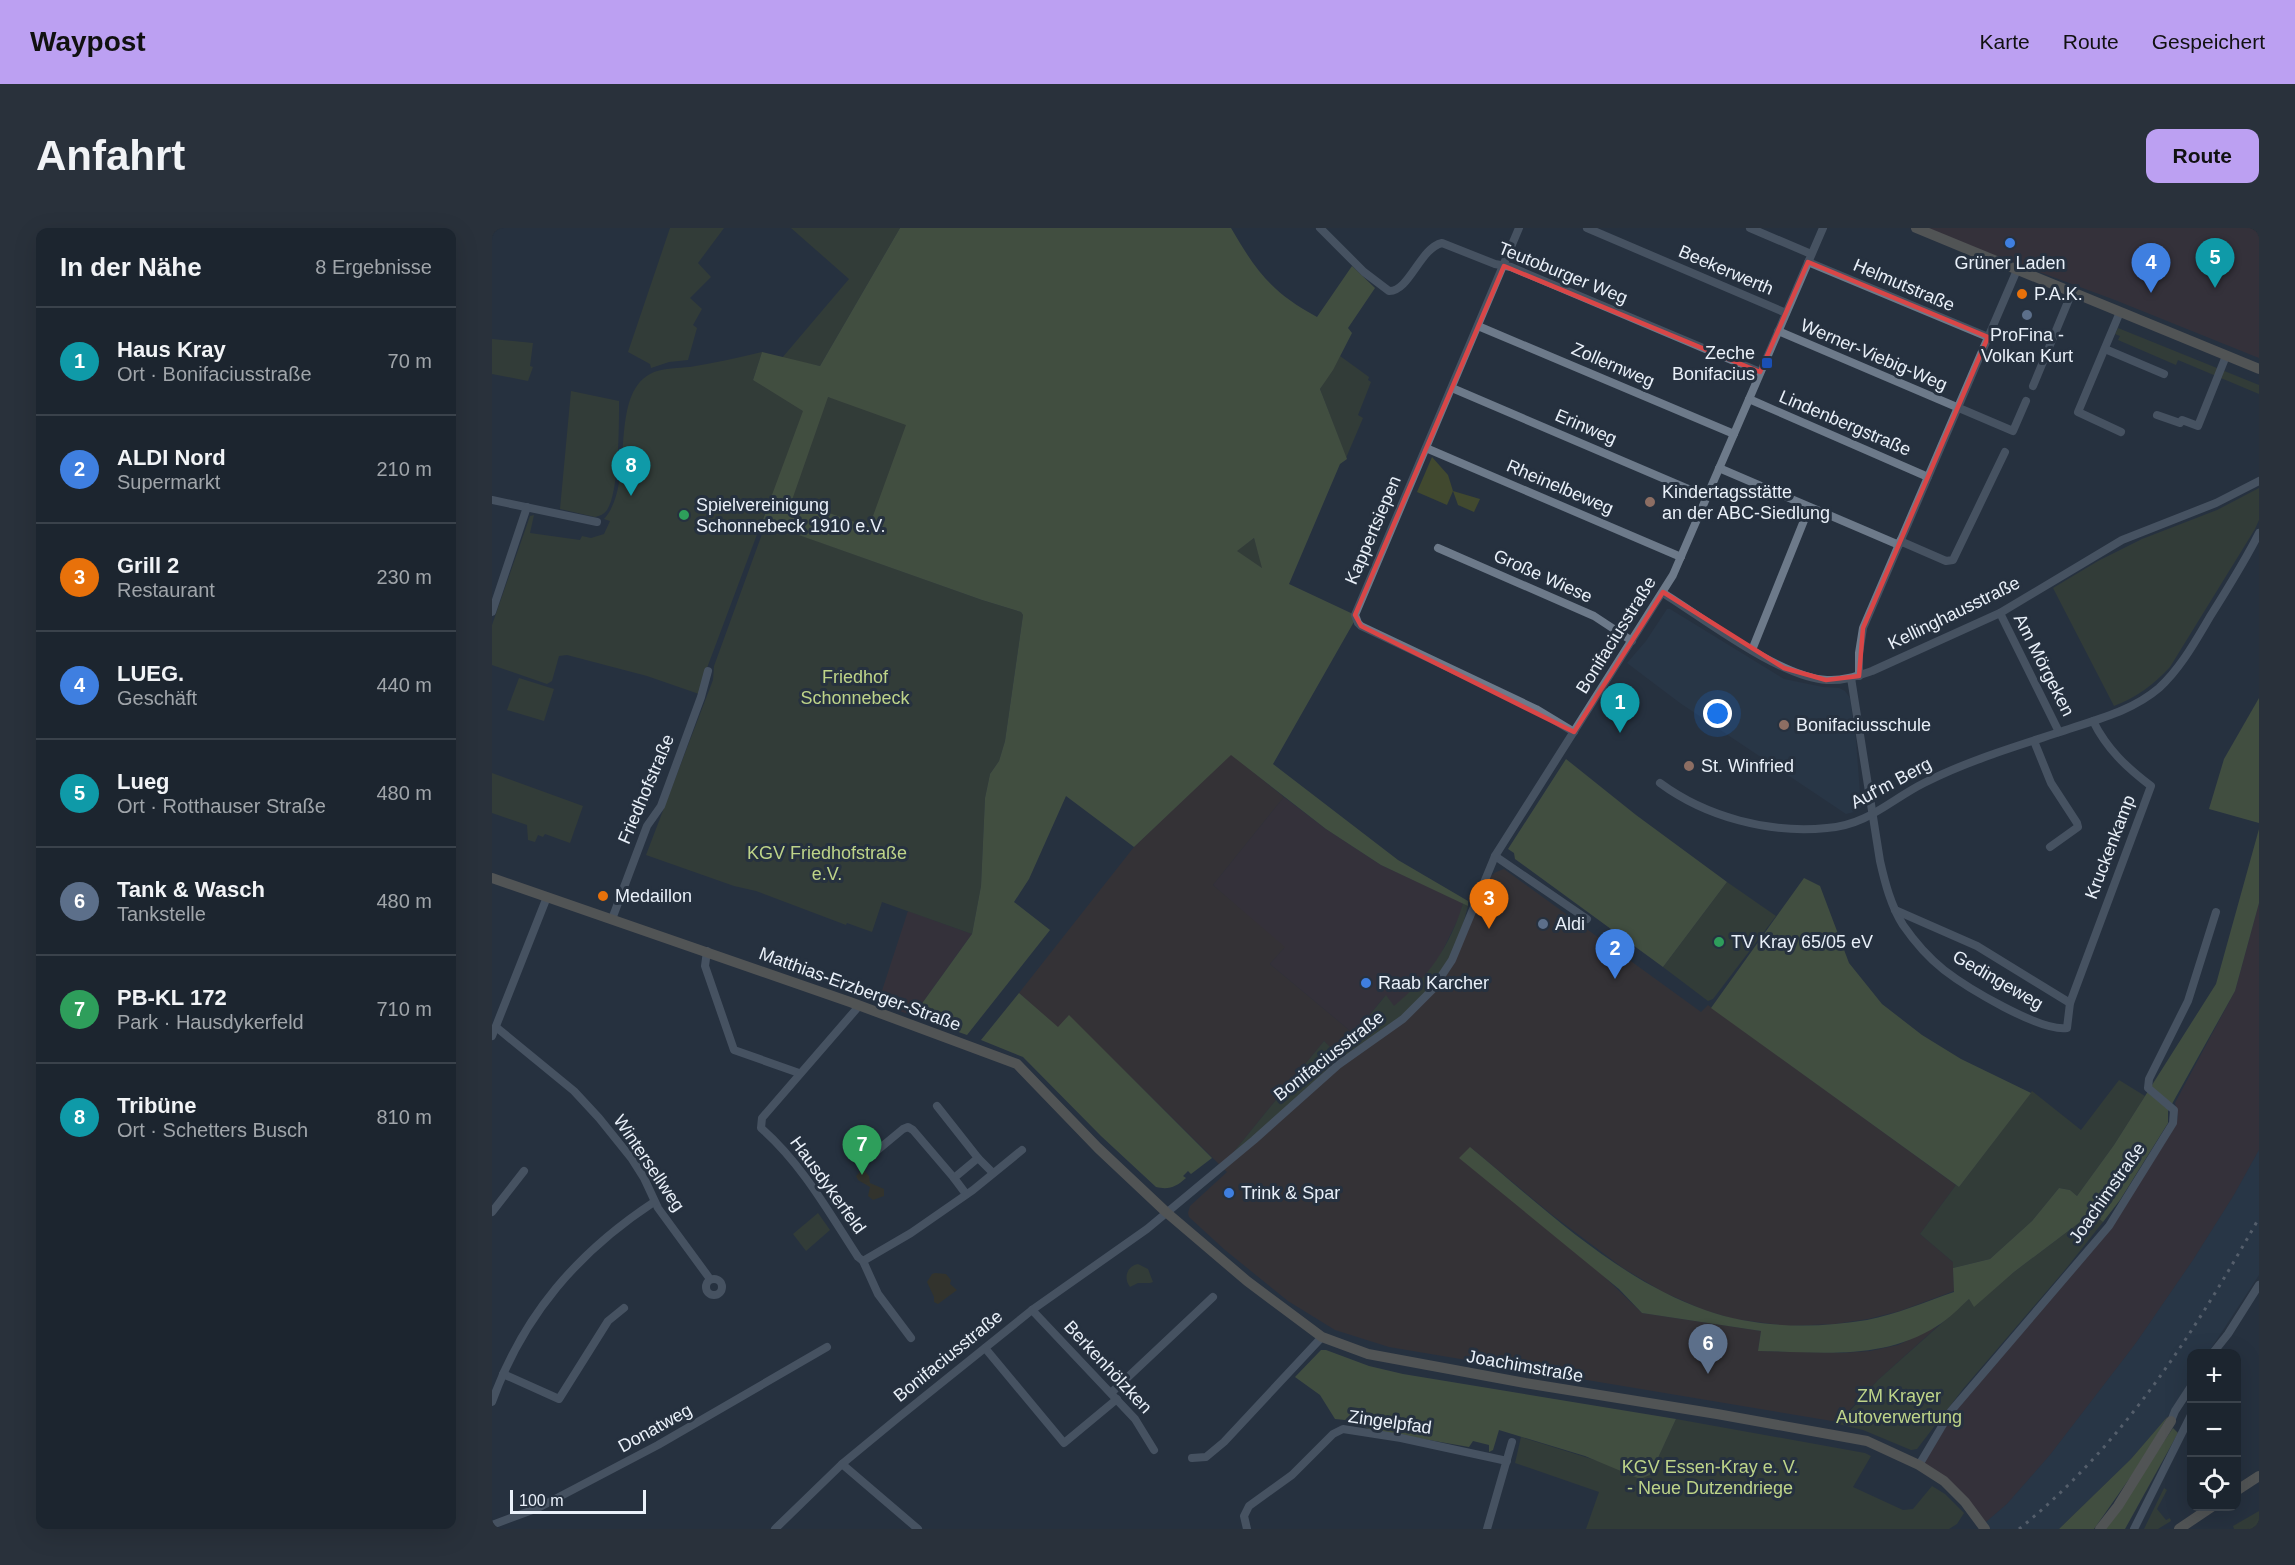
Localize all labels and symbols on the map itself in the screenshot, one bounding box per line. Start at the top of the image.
marker: Grüner Laden [2003,236,2017,250]
street label: Teutoburger Weg [1495,238,1631,308]
pin: 5 [2196,238,2234,288]
street label: Beekerwerth [1676,241,1776,299]
pin: 4 [2132,244,2170,293]
place label: Grüner Laden [1954,253,2066,273]
street label: Helmutstraße [1850,255,1958,315]
place label: P.A.K. [2034,284,2083,304]
marker: P.A.K. [2015,287,2029,301]
marker: ProFina - Volkan Kurt [2020,308,2034,322]
street label: Werner-Viebig-Weg [1798,315,1950,395]
place label: ProFina - Volkan Kurt [1981,325,2073,366]
street label: Zollernweg [1569,339,1657,391]
place label: Zeche Bonifacius [1672,343,1755,384]
marker: Zeche Bonifacius [1760,356,1774,370]
street label: Lindenbergstraße [1776,386,1914,460]
street label: Erinweg [1552,405,1620,449]
pin: 8 [612,446,650,496]
street label: Rheinelbeweg [1504,456,1616,518]
street label: Kappertsiepen [1341,473,1405,587]
place label: Kindertagsstätte an der ABC-Siedlung [1662,482,1830,523]
place label: Spielvereinigung Schonnebeck 1910 e.V. [696,495,886,536]
marker: Kindertagsstätte an der ABC-Siedlung [1643,495,1657,509]
marker: Spielvereinigung Schonnebeck 1910 e.V. [677,508,691,522]
street label: Große Wiese [1491,545,1595,607]
street label: Kellinghausstraße [1885,572,2023,654]
street label: Bonifaciusstraße [1572,573,1660,697]
street label: Am Mörgeken [2010,611,2078,719]
park label: Friedhof Schonnebeck [800,667,911,708]
pin: 1 [1600,684,1640,733]
your location [1703,699,1732,728]
place label: Bonifaciusschule [1796,715,1931,735]
marker: Bonifaciusschule [1777,718,1791,732]
street label: Friedhofstraße [614,731,678,847]
street label: Auf'm Berg [1847,753,1935,813]
place label: St. Winfried [1701,756,1794,776]
marker: St. Winfried [1682,759,1696,773]
street label: Kruckenkamp [2081,792,2139,902]
park label: KGV Friedhofstraße e.V. [747,843,907,884]
pin: 3 [1470,880,1508,929]
place label: Medaillon [615,886,692,906]
marker: Medaillon [596,889,610,903]
place label: Aldi [1555,914,1585,934]
marker: Aldi [1536,917,1550,931]
pin: 2 [1596,930,1634,979]
place label: TV Kray 65/05 eV [1731,932,1873,952]
marker: TV Kray 65/05 eV [1712,935,1726,949]
street label: Matthias-Erzberger-Straße [756,943,964,1035]
street label: Gedingeweg [1949,946,2047,1014]
place label: Raab Karcher [1378,973,1489,993]
marker: Raab Karcher [1359,976,1373,990]
street label: Bonifaciusstraße [1270,1007,1388,1105]
street label: Wintersellweg [609,1111,689,1215]
pin: 7 [842,1126,881,1175]
street label: Hausdykerfeld [786,1133,870,1237]
street label: Joachimstraße [2065,1139,2149,1247]
place label: Trink & Spar [1241,1183,1340,1203]
marker: Trink & Spar [1222,1186,1236,1200]
street label: Bonifaciusstraße [890,1306,1006,1406]
street label: Berkenhölzken [1060,1317,1156,1417]
pin: 6 [1688,1324,1728,1374]
street label: Joachimstraße [1465,1346,1585,1386]
park label: ZM Krayer Autoverwertung [1836,1386,1962,1427]
street label: Donatweg [615,1400,695,1456]
street label: Zingelpfad [1347,1406,1433,1438]
park label: KGV Essen-Kray e. V. - Neue Dutzendriege [1622,1457,1798,1498]
scale bar [510,1487,646,1514]

